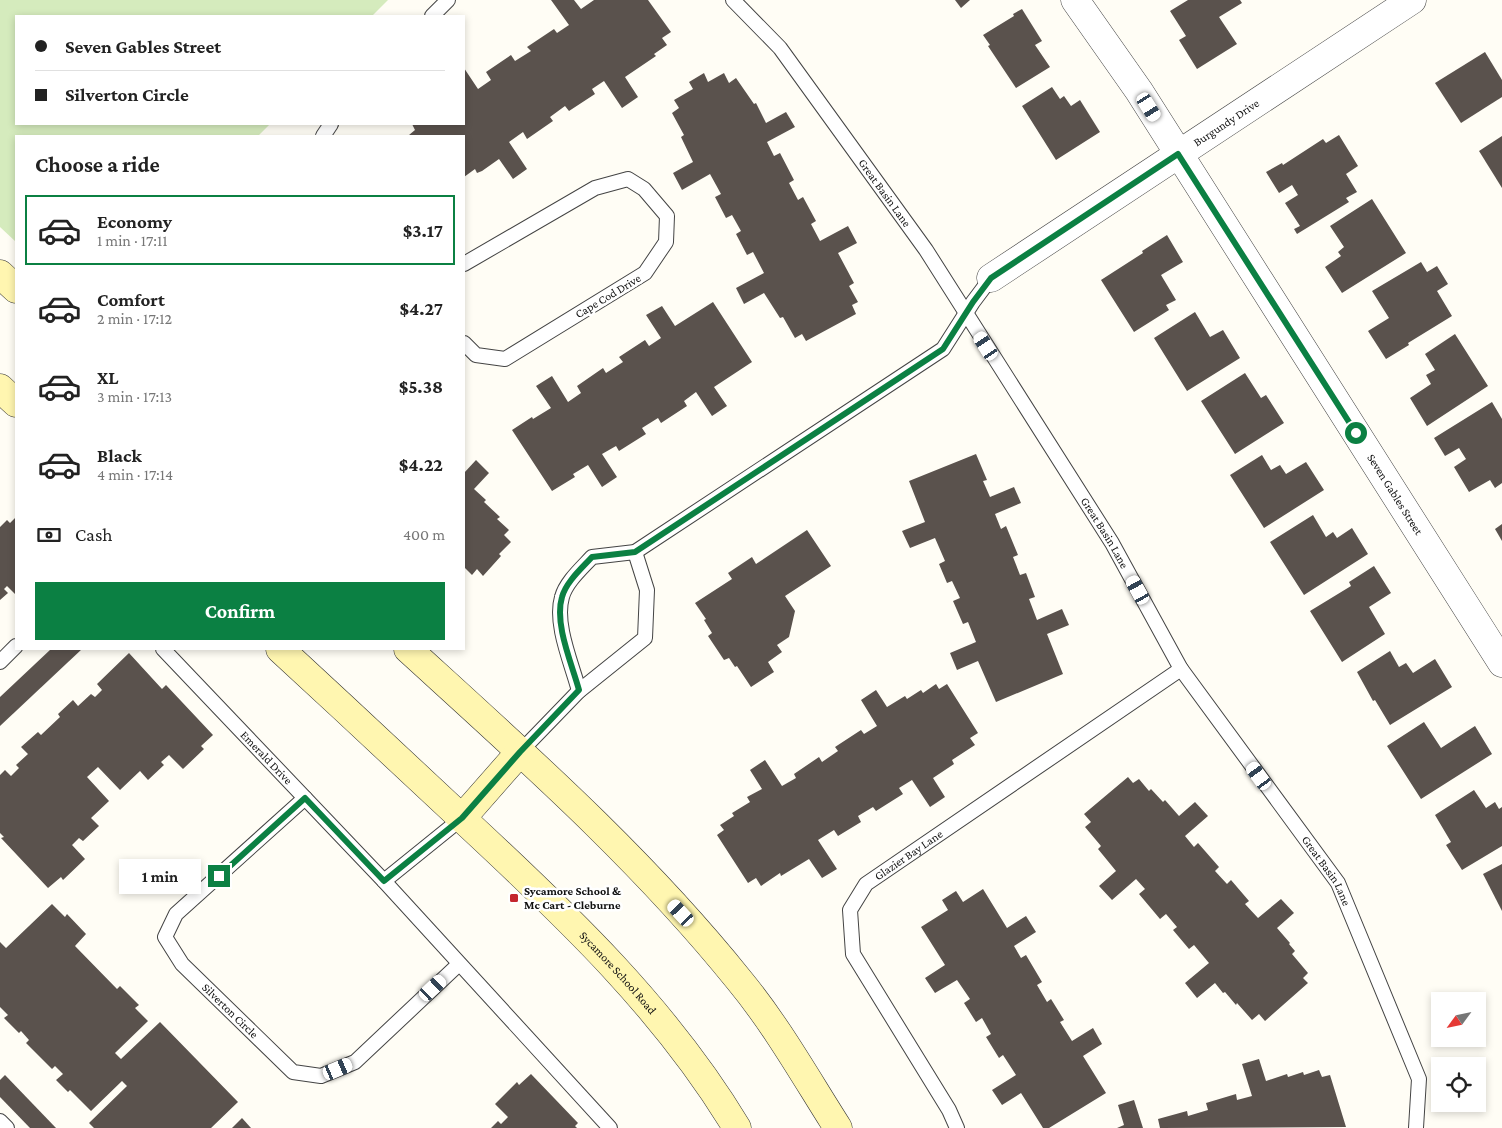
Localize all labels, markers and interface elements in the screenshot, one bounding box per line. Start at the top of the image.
text: Seven Gables Street [65,36,221,57]
text: Silverton Circle [65,84,189,105]
car [1134,90,1163,124]
street label: Burgundy Drive [1191,96,1262,149]
text: Choose a ride [35,152,160,177]
street label: Great Basin Lane [855,156,914,230]
icon: car [37,208,82,253]
text: Economy [97,211,172,232]
text: $3.17 [403,220,443,241]
text: 1 min · 17:11 [97,232,168,249]
street label: Cape Cod Drive [573,271,643,321]
icon: car [37,286,82,331]
text: Comfort [97,289,165,310]
text: $4.27 [400,298,443,319]
text: 2 min · 17:12 [97,310,172,327]
car [971,329,1000,363]
icon: car [37,364,82,409]
text: XL [97,367,119,388]
text: $5.38 [399,376,443,397]
text: 3 min · 17:13 [97,388,172,405]
route start [1345,422,1367,444]
icon: car [37,442,82,487]
text: Black [97,445,142,466]
street label: Seven Gables Street [1364,451,1426,538]
text: $4.22 [399,454,443,475]
text: 4 min · 17:14 [97,466,173,483]
street label: Great Basin Lane [1078,495,1132,571]
icon: cash [35,521,63,549]
text: Cash [75,524,113,545]
text: 400 m [403,526,445,543]
car [1124,573,1151,607]
button: Confirm [35,582,445,640]
street label: Emerald Drive [238,728,295,787]
car [1244,759,1273,793]
street label: Glazier Bay Lane [872,827,945,883]
street label: Great Basin Lane [1299,833,1354,908]
callout: 1 min [119,858,202,894]
route end [208,865,230,887]
text: 1 min [142,868,178,885]
place label: Sycamore School & Mc Cart - Cleburne [524,884,622,912]
marker: Sycamore School & Mc Cart - Cleburne [508,892,520,904]
car [665,897,696,929]
street label: Sycamore School Road [577,928,660,1017]
car [416,972,449,1004]
street label: Silverton Circle [199,980,261,1041]
north arrow [1431,992,1486,1048]
map controls [1431,992,1486,1112]
car [321,1056,354,1082]
button: locate [1431,1057,1486,1112]

